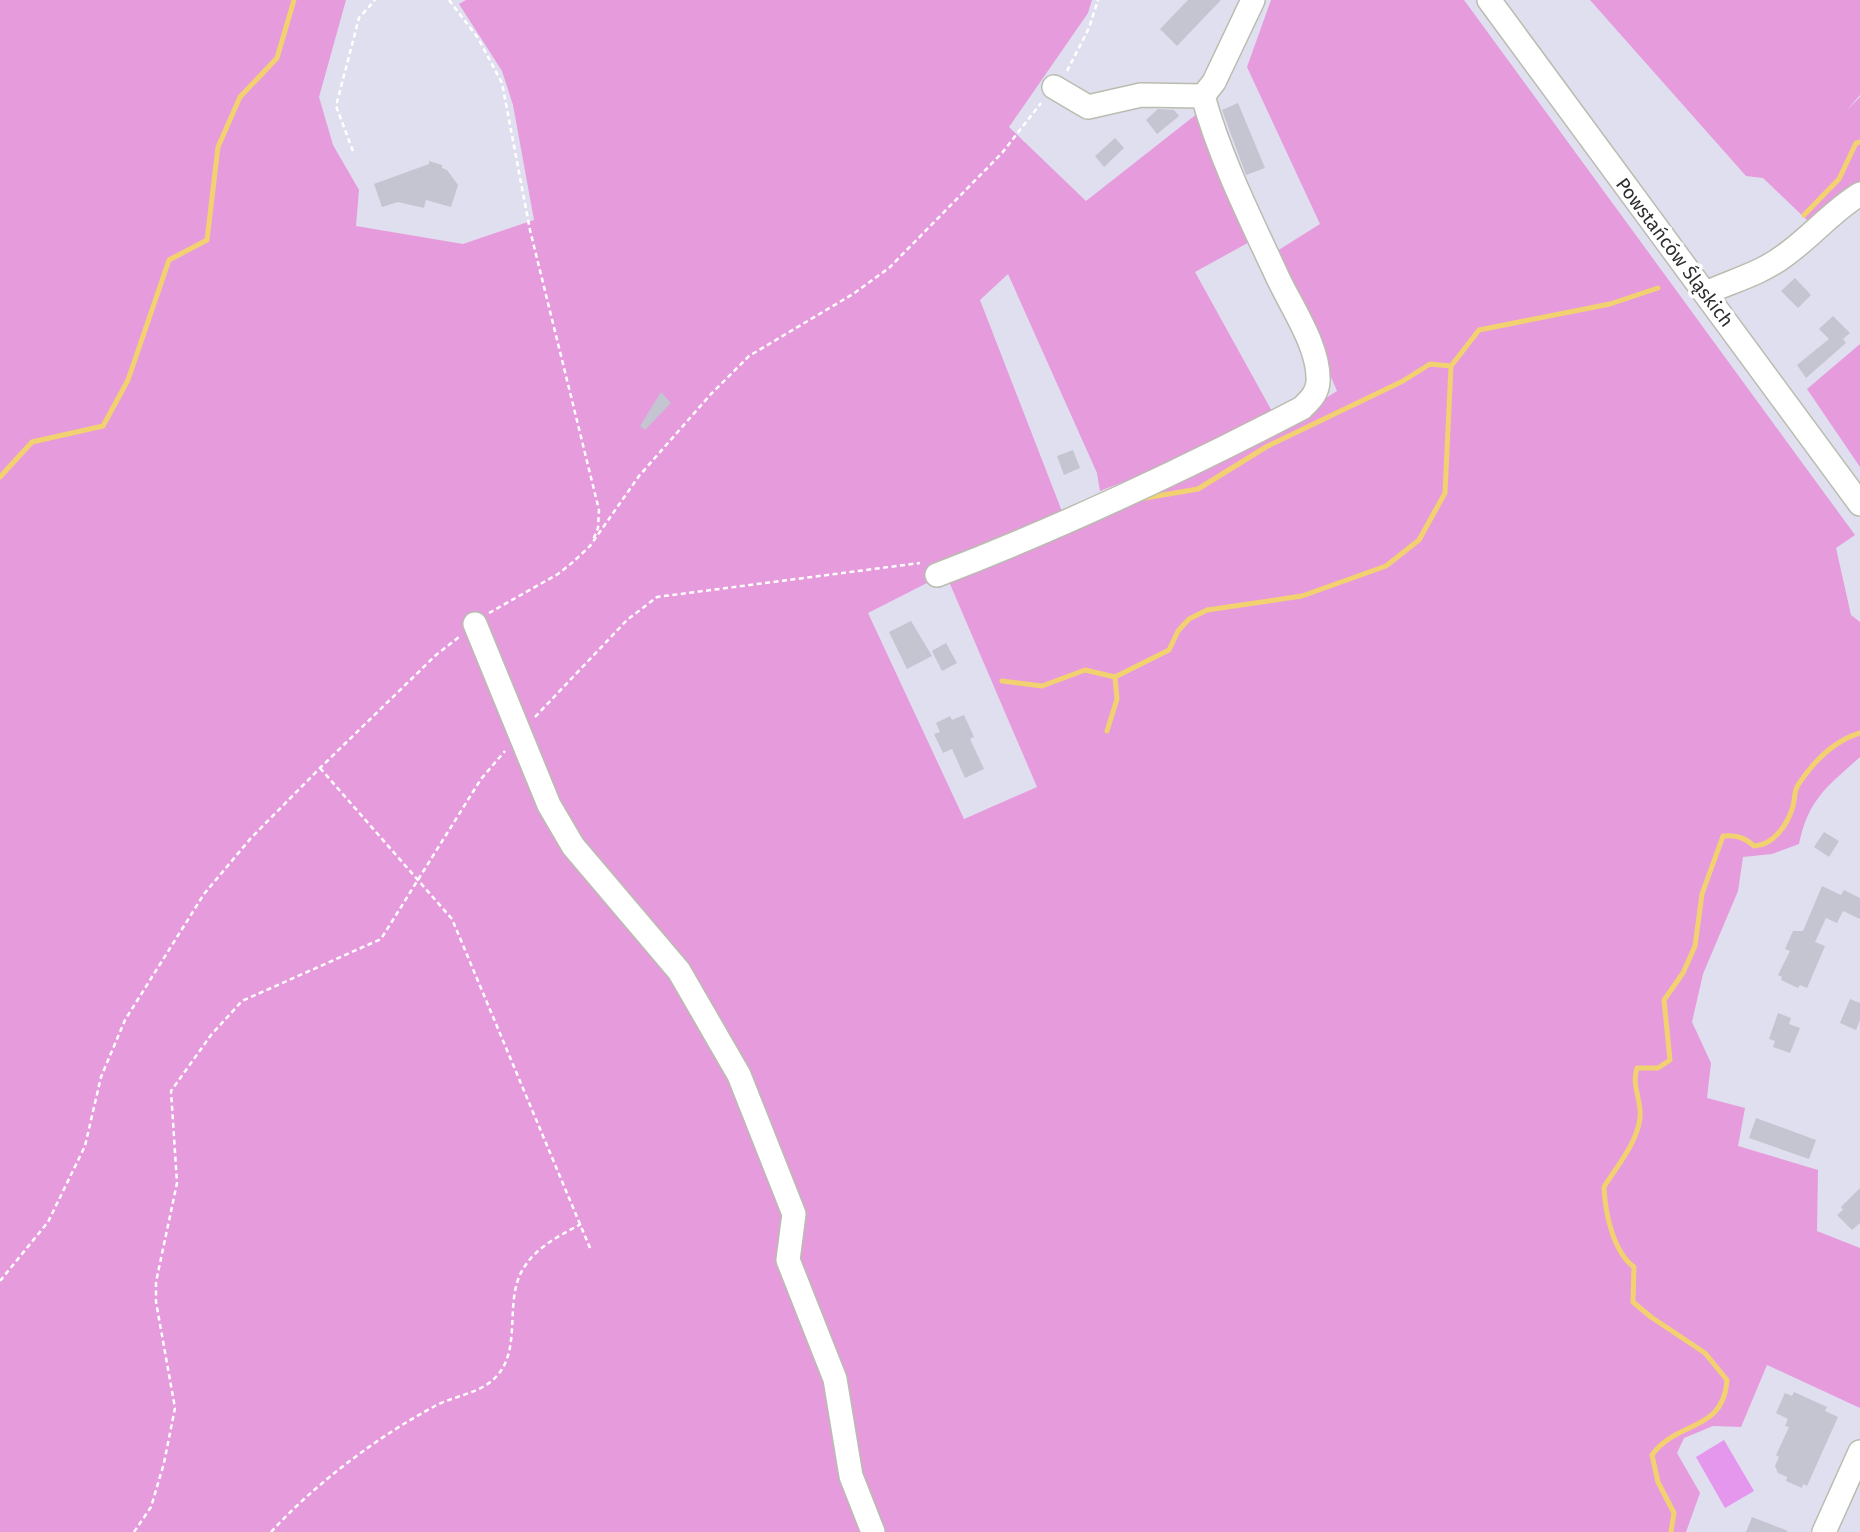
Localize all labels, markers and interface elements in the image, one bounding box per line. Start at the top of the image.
street label: Powstańców Śląskich [1611,173,1738,331]

